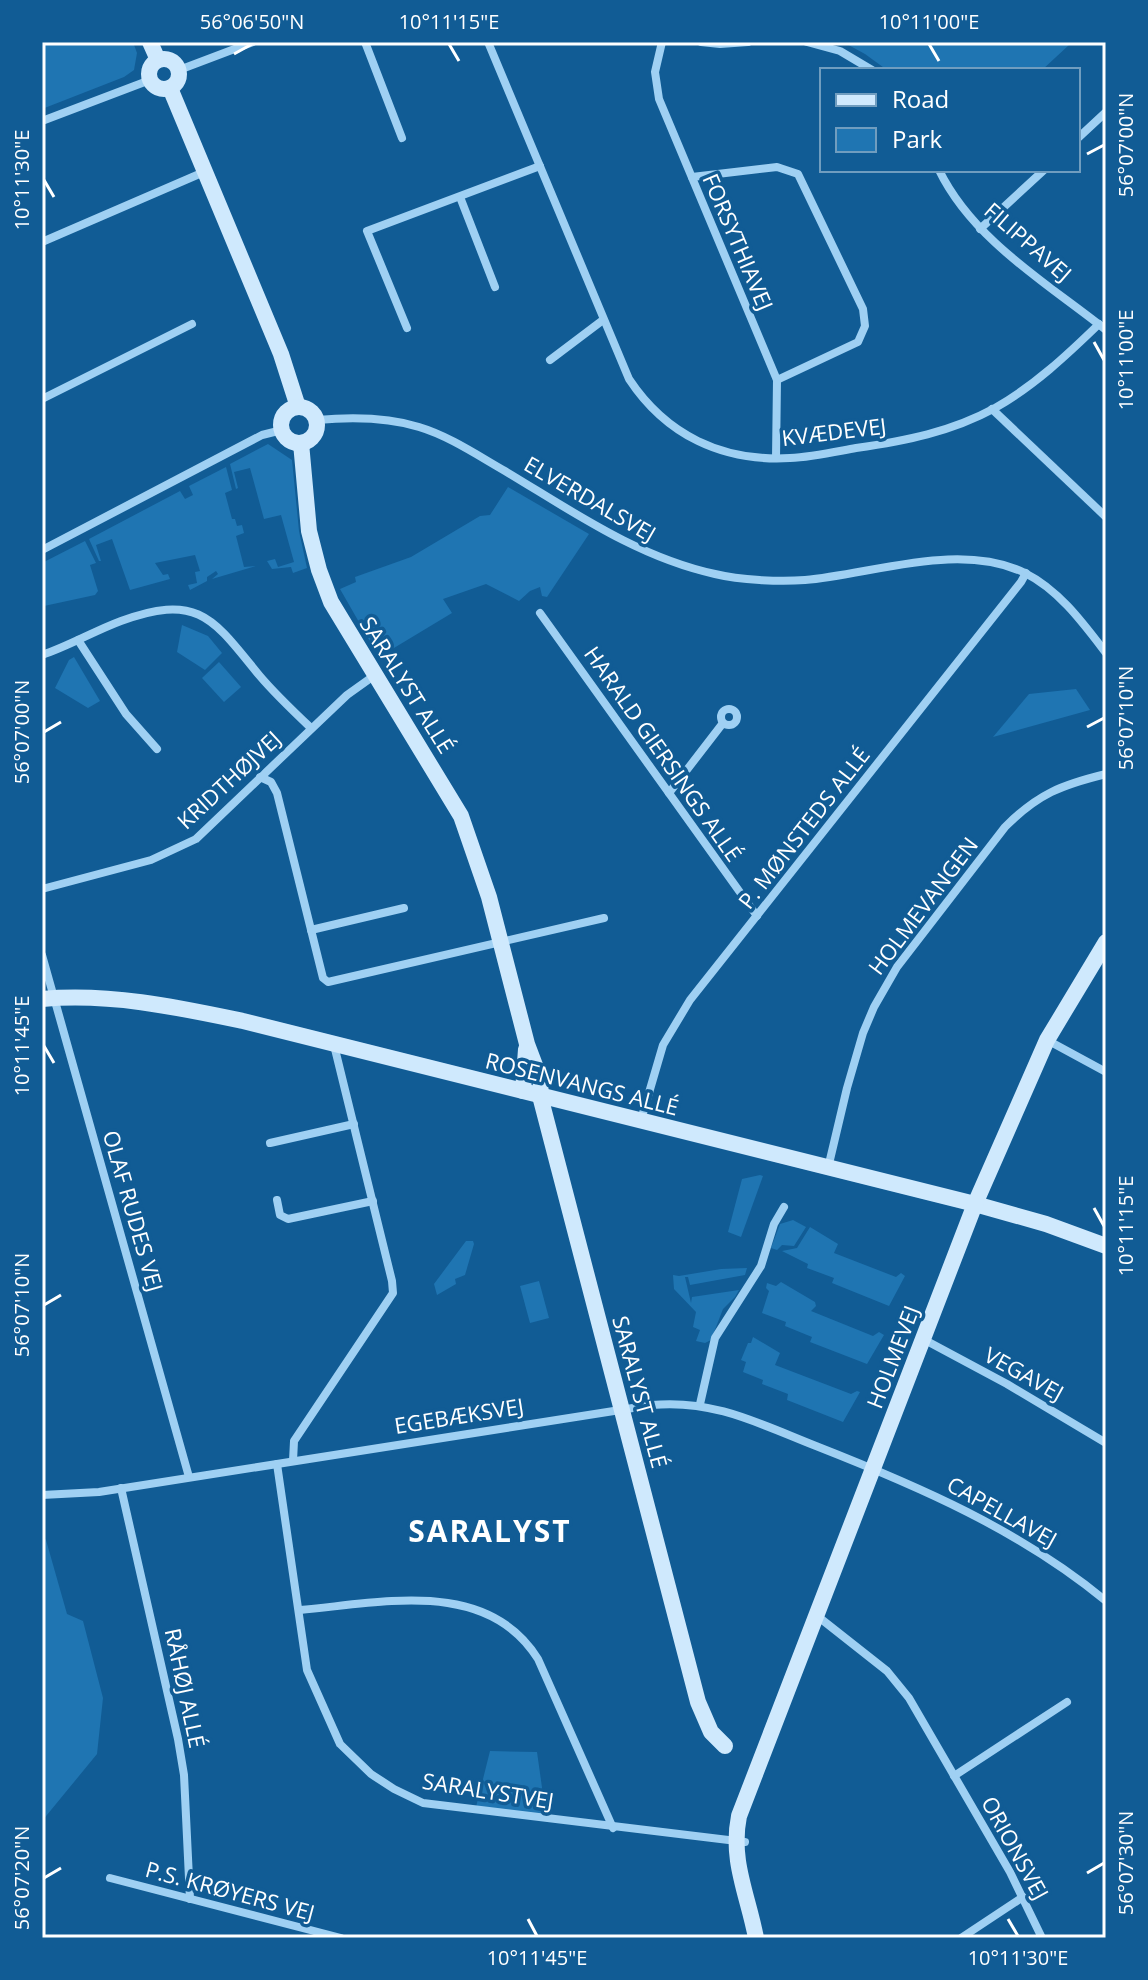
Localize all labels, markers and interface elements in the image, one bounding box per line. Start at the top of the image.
text: 56°06'50"N [200,8,304,35]
text: 10°11'15"E [399,8,499,35]
text: 10°11'00"E [879,8,979,35]
legend [820,68,1080,172]
text: Road [892,82,949,115]
text: 56°07'00"N [1112,93,1139,197]
text: Park [892,122,943,155]
text: 10°11'30"E [8,130,35,230]
street label: FORSYTHIAVEJ [697,169,781,315]
street label: FILIPPAVEJ [979,195,1079,288]
text: 10°11'00"E [1112,310,1139,410]
street label: KVÆDEVEJ [780,410,888,452]
street label: ELVERDALSVEJ [519,448,662,548]
street label: SARALYST ALLÉ [354,610,462,759]
street label: HARALD GIERSINGS ALLÉ [578,640,750,867]
text: 56°07'10"N [1112,666,1139,770]
text: 56°07'00"N [8,680,35,784]
street label: KRIDTHØJVEJ [170,723,287,835]
street label: P. MØNSTEDS ALLÉ [731,740,876,914]
street label: HOLMEVANGEN [861,830,984,980]
text: 10°11'45"E [8,996,35,1096]
street label: ROSENVANGS ALLÉ [483,1045,682,1122]
street label: OLAF RUDES VEJ [97,1127,171,1295]
text: 10°11'15"E [1112,1176,1139,1276]
text: 56°07'10"N [8,1253,35,1357]
street label: HOLMEVEJ [859,1301,925,1412]
street label: SARALYST ALLÉ [606,1312,676,1471]
street label: VEGAVEJ [979,1339,1070,1407]
street label: EGEBÆKSVEJ [392,1390,526,1440]
street label: CAPELLAVEJ [942,1469,1063,1554]
district label: SARALYST [408,1510,572,1551]
street label: RÅHØJ ALLÉ [159,1625,213,1750]
street label: SARALYSTVEJ [420,1765,556,1815]
street label: ORIONSVEJ [975,1790,1057,1905]
text: 56°07'30"N [1112,1811,1139,1915]
text: 56°07'20"N [8,1826,35,1930]
street label: P.S. KRØYERS VEJ [142,1853,318,1927]
text: 10°11'45"E [487,1944,587,1971]
text: 10°11'30"E [968,1944,1068,1971]

